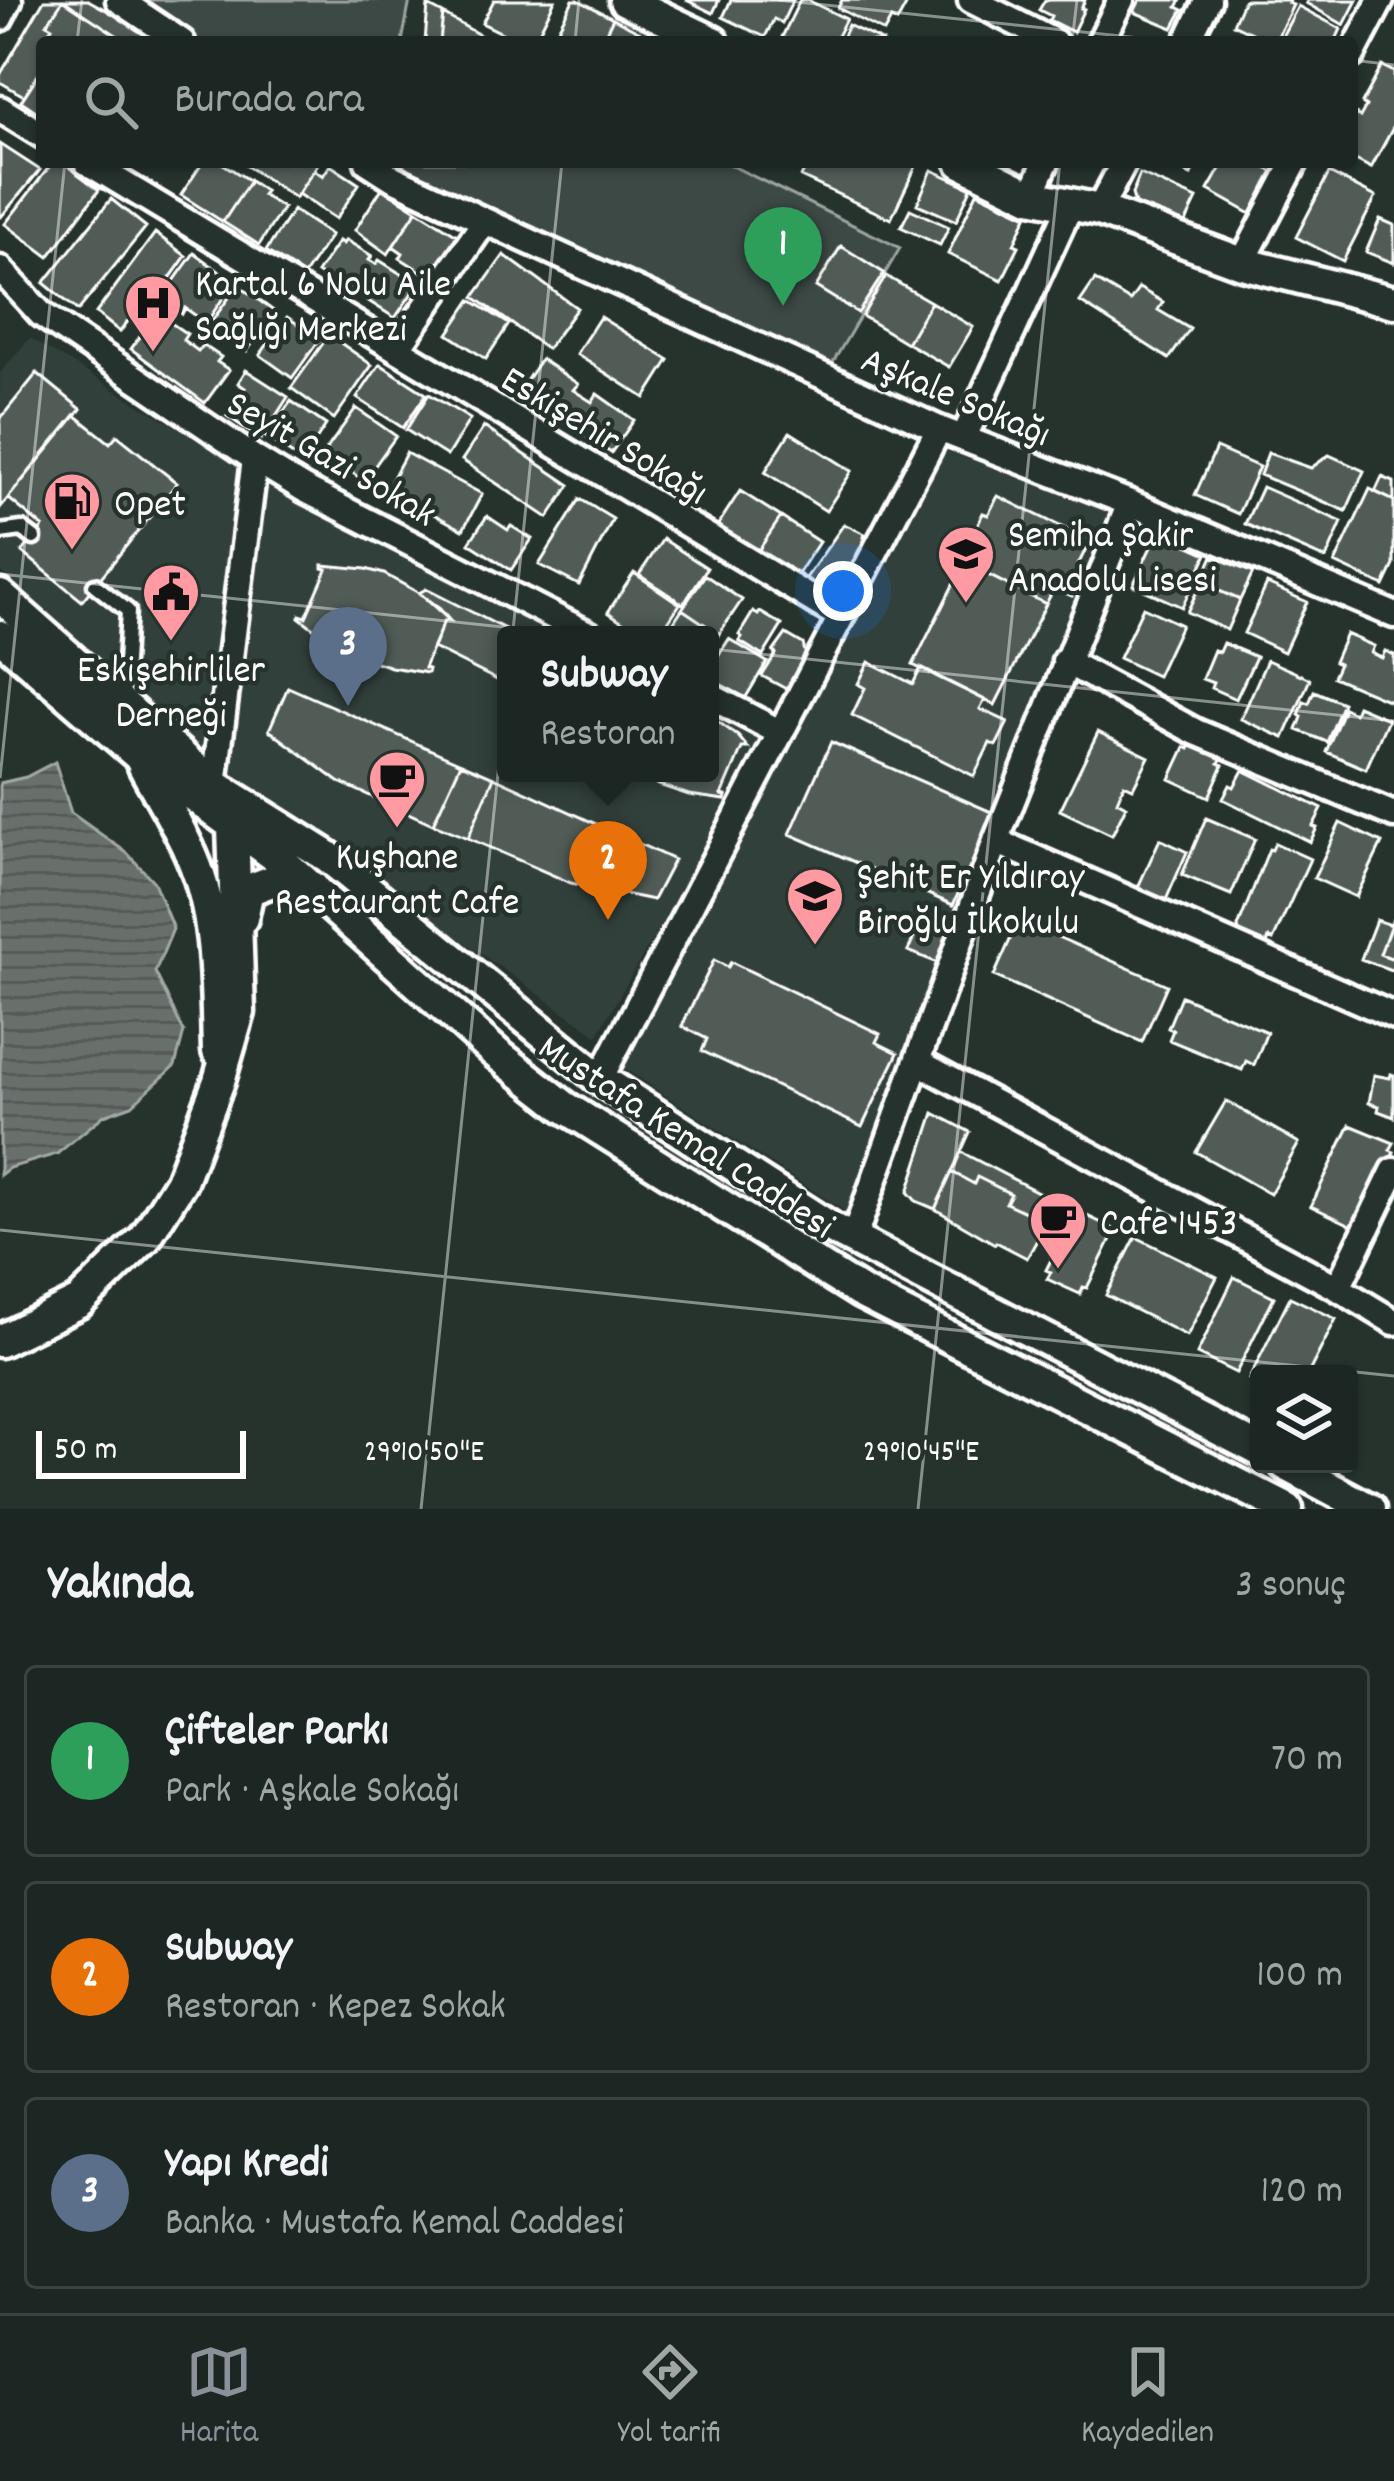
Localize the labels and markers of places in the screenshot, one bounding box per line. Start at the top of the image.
pin: 1 [744,207,822,306]
place label: Kartal 6 Nolu Aile Sağlığı Merkezi [195,260,451,360]
hospital icon: Kartal 6 Nolu Aile Sağlığı Merkezi [122,272,184,354]
fuel station icon: Opet [41,470,103,552]
place label: Opet [114,480,186,535]
place label: Semiha Şakir Anadolu Lisesi [1008,511,1217,611]
school or university icon: Semiha Şakir Anadolu Lisesi [935,523,997,605]
public building icon: Eskişehirliler Derneği [140,561,202,643]
pin: 3 [309,607,387,706]
place label: Eskişehirliler Derneği [77,646,266,746]
cafe icon: Kuşhane Restaurant Cafe [366,748,428,830]
pin: 2 [569,821,647,920]
place label: Kuşhane Restaurant Cafe [275,833,519,933]
place label: Şehit Er Yıldıray Biroğlu İlkokulu [857,853,1086,953]
school or university icon: Şehit Er Yıldıray Biroğlu İlkokulu [784,865,846,947]
cafe icon: Cafe 1453 [1027,1189,1089,1271]
place label: Cafe 1453 [1100,1199,1237,1254]

